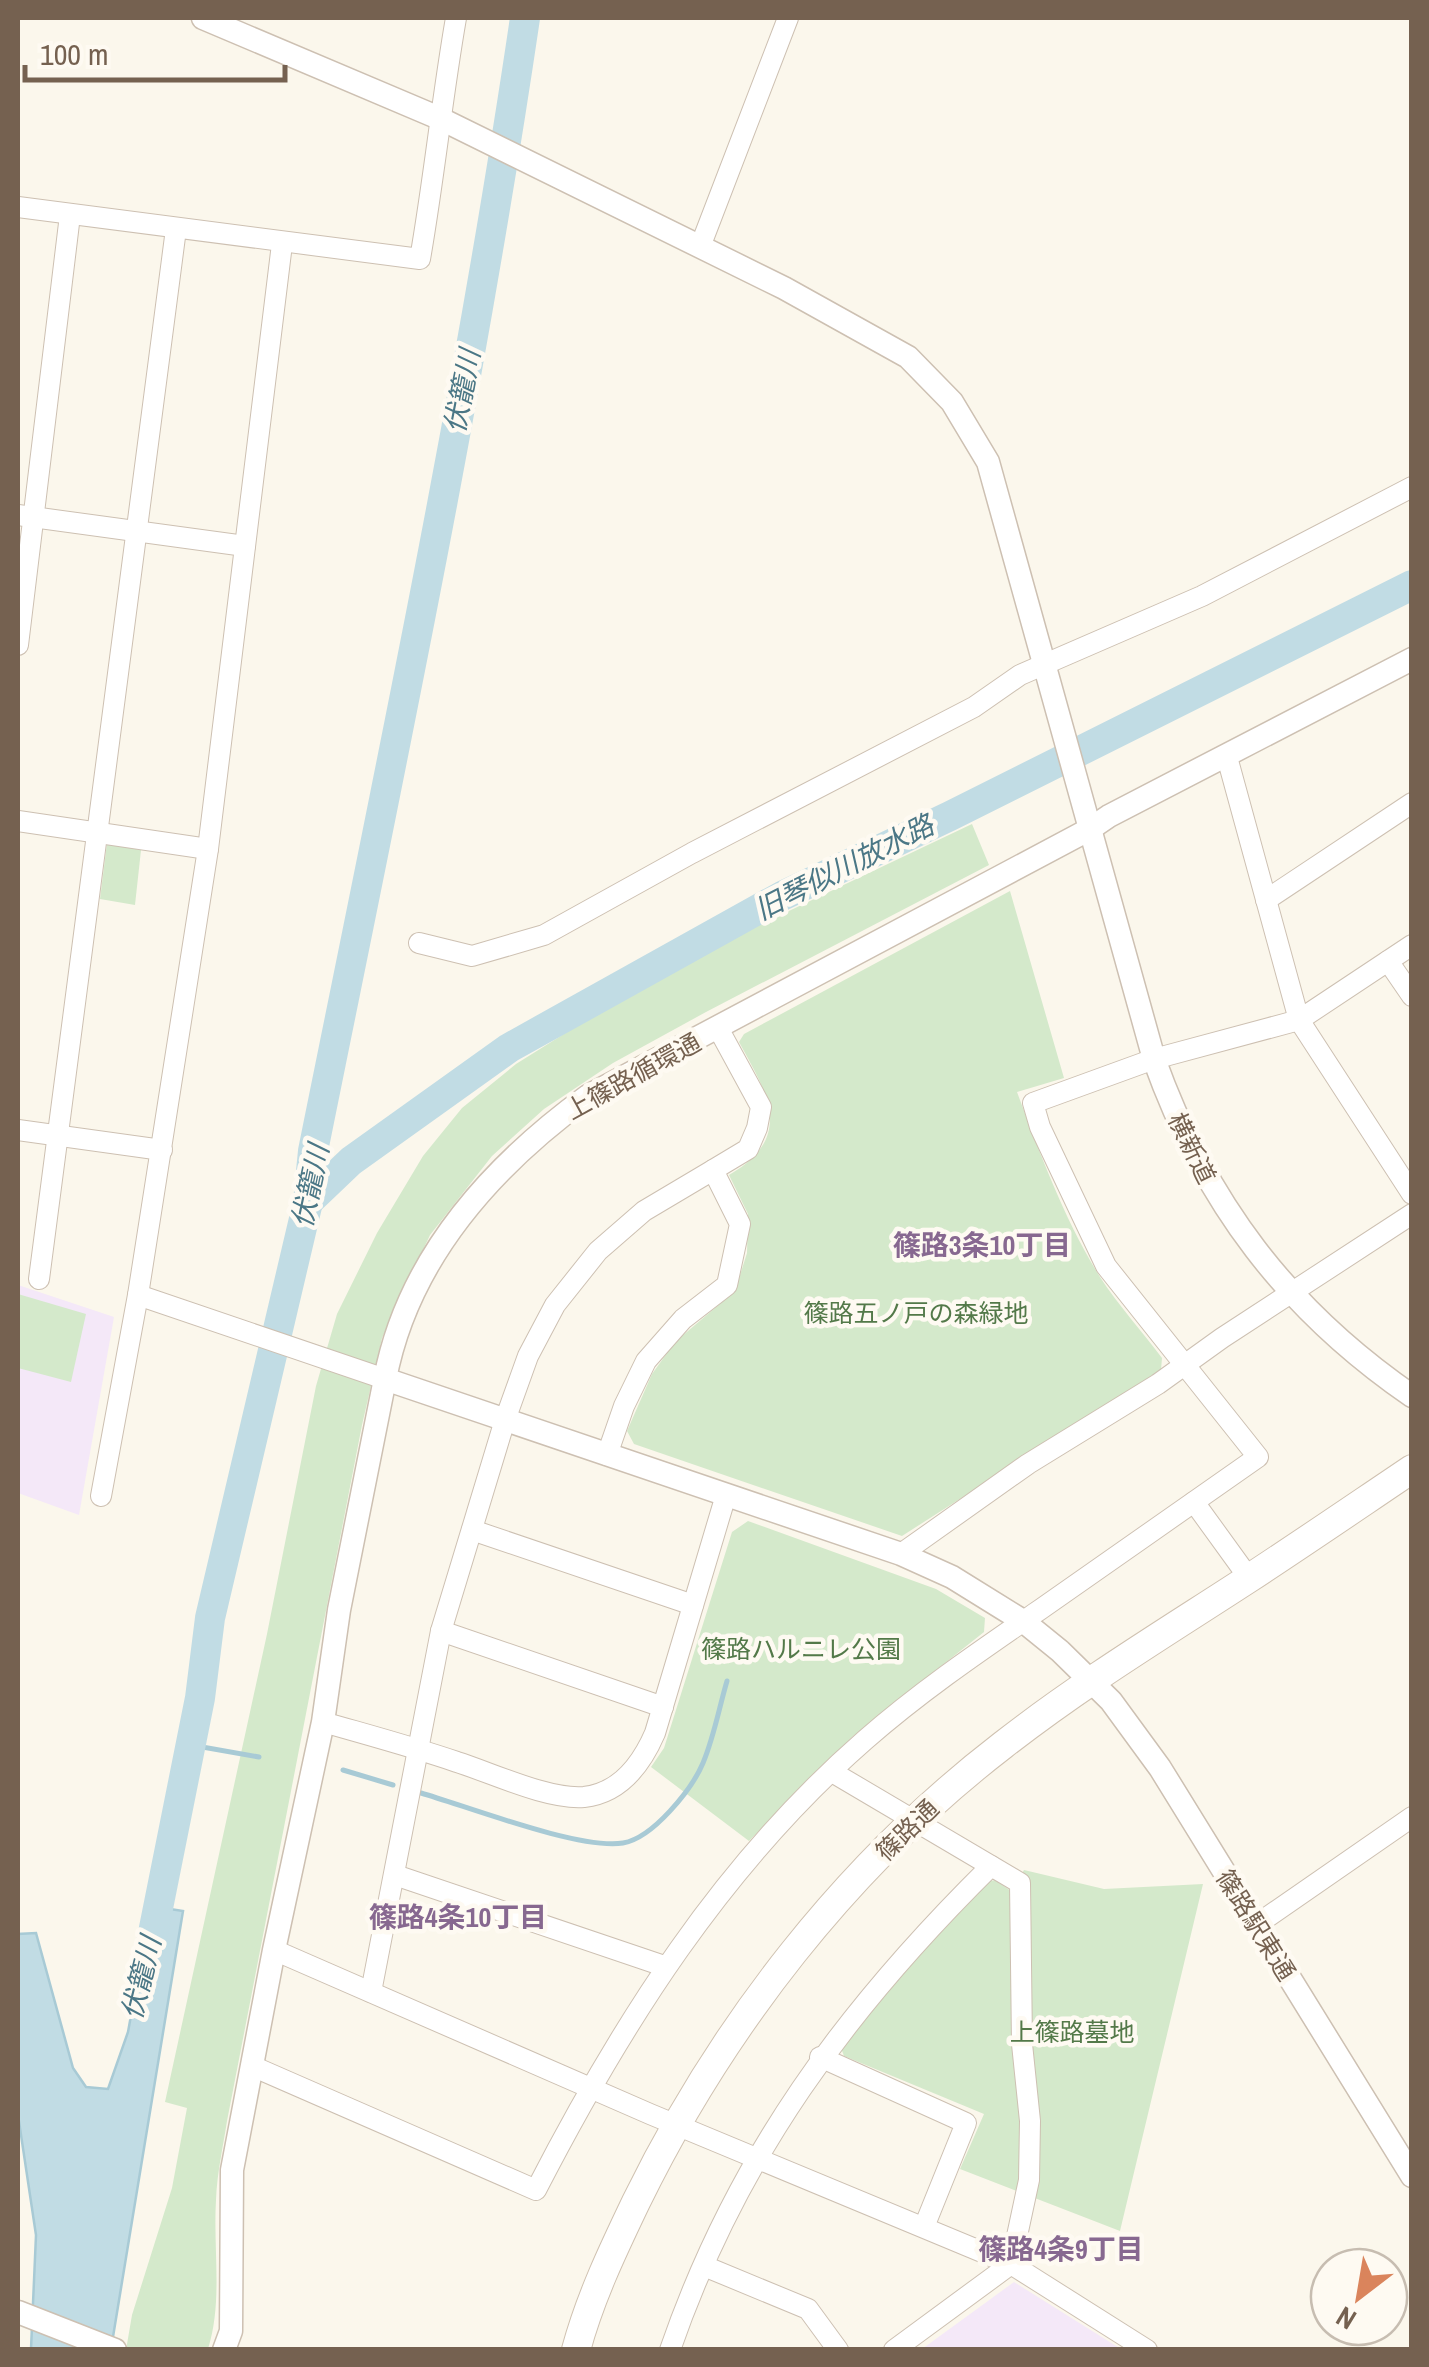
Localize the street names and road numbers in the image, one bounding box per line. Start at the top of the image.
street label: 上篠路循環通 [559,1025,707,1127]
street label: 横新道 [1160,1107,1224,1189]
street label: 篠路通 [868,1792,946,1868]
street label: 篠路駅東通 [1208,1863,1304,1987]

